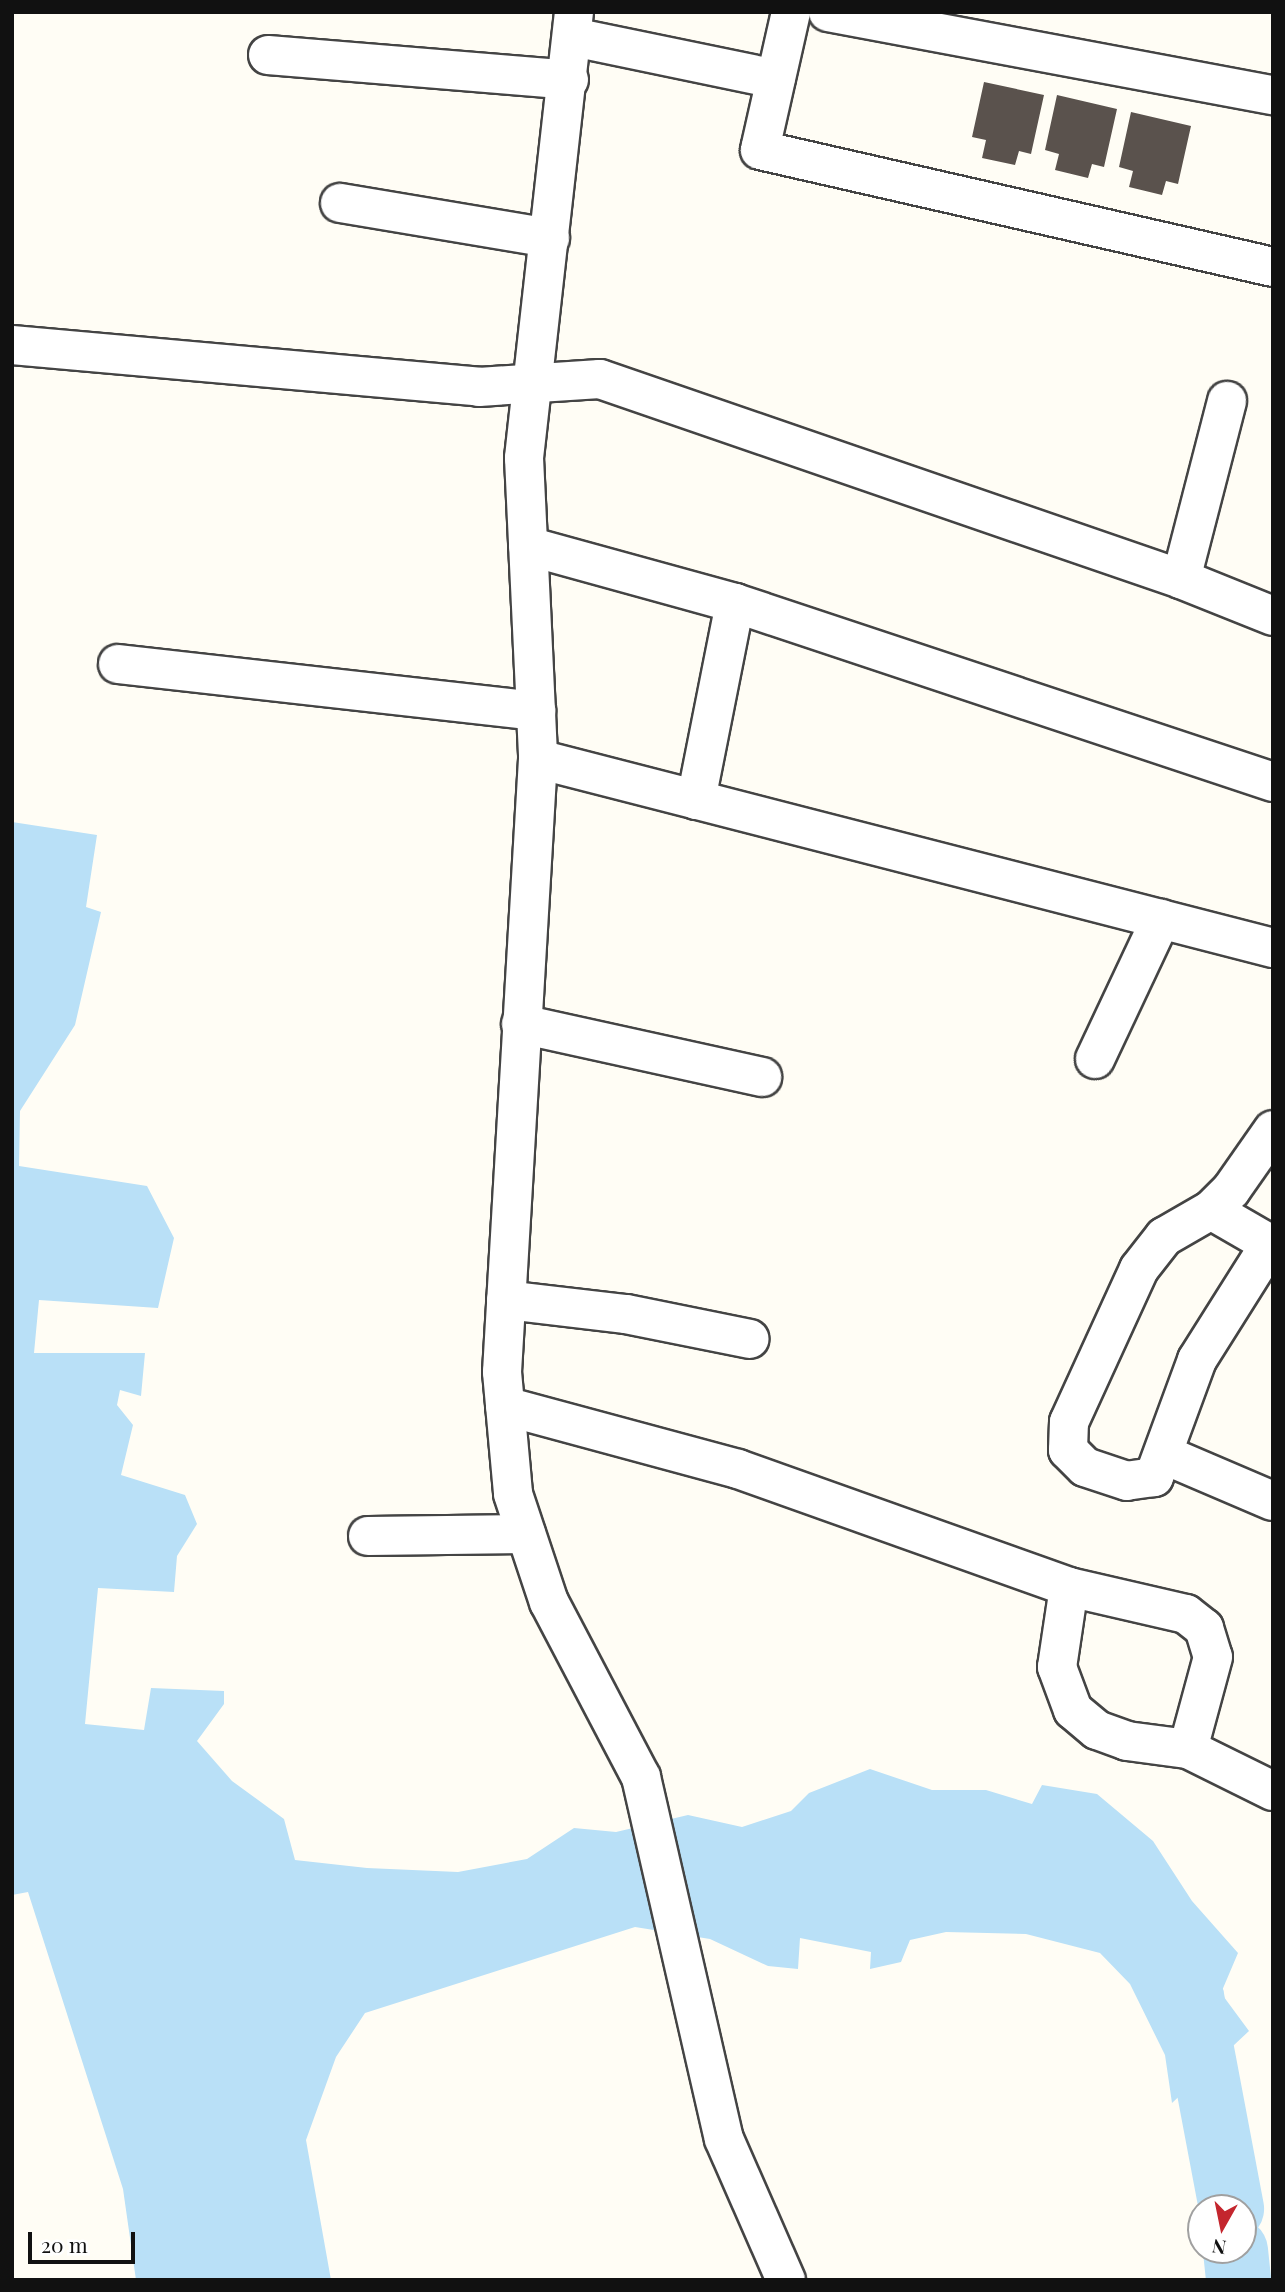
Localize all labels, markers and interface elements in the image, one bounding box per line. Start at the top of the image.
north arrow [1187,2194,1257,2264]
scale bar [32,2218,138,2262]
text: 20 m [41,2230,88,2258]
text: N [1210,2234,1228,2262]

